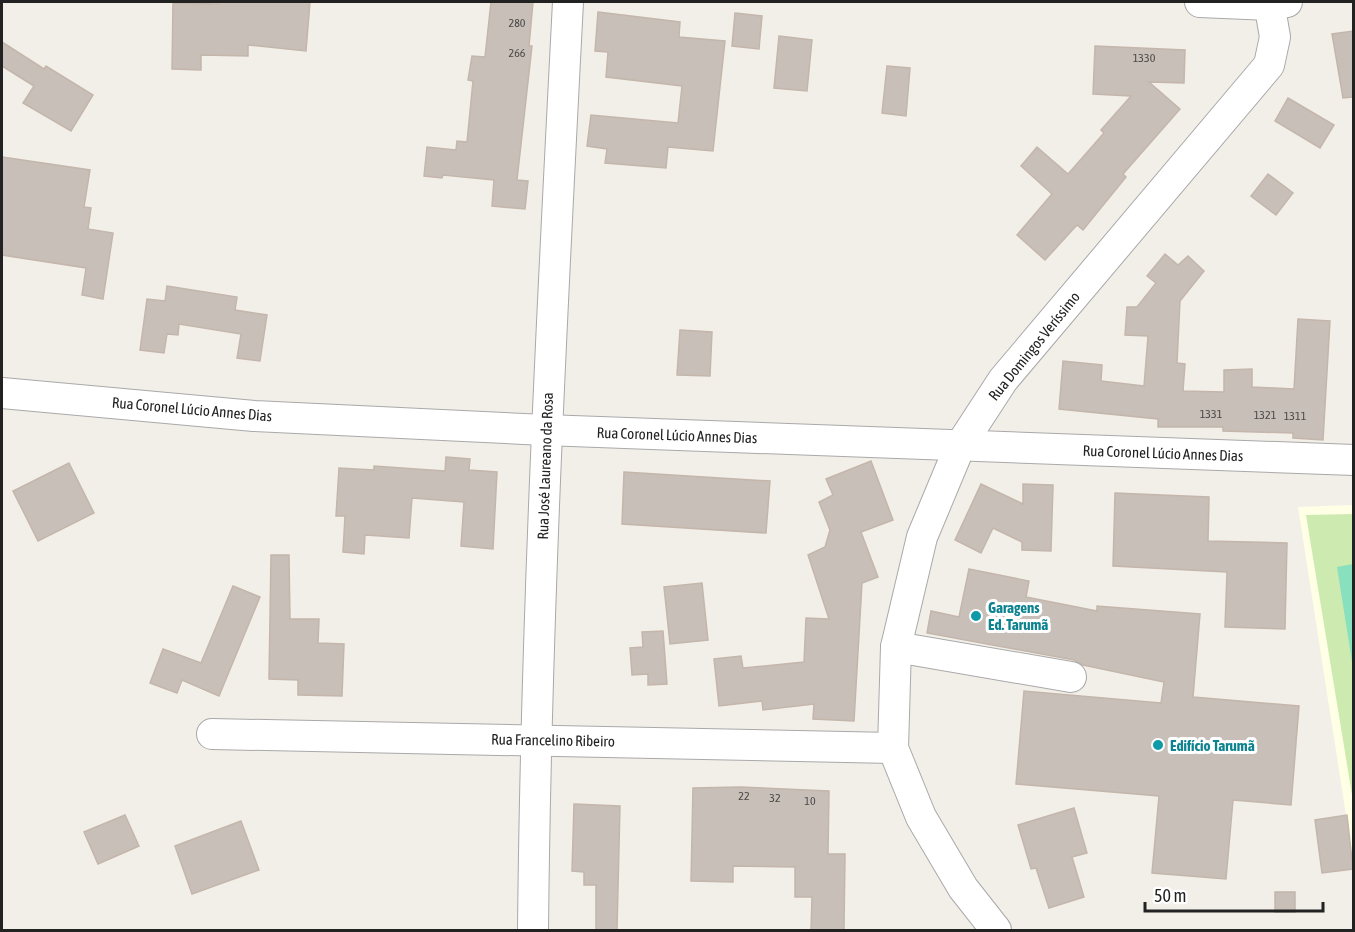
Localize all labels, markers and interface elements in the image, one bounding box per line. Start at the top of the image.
house number: 280 [509,16,526,30]
house number: 266 [509,46,526,60]
house number: 1330 [1133,51,1156,65]
street label: Rua Domingos Veríssimo [985,288,1083,404]
street label: Rua José Laureano da Rosa [534,392,556,540]
street label: Rua Coronel Lúcio Annes Dias [111,394,273,424]
house number: 1331 [1200,407,1223,421]
house number: 1321 [1254,408,1277,422]
house number: 1311 [1284,409,1307,423]
street label: Rua Coronel Lúcio Annes Dias [596,424,758,446]
street label: Rua Coronel Lúcio Annes Dias [1082,442,1244,464]
place label: Garagens Ed. Tarumã [988,599,1048,633]
marker: Garagens Ed. Tarumã [969,609,983,623]
street label: Rua Francelino Ribeiro [491,730,615,750]
place label: Edifício Tarumã [1170,737,1255,754]
marker: Edifício Tarumã [1151,738,1165,752]
house number: 22 [738,789,750,803]
house number: 32 [769,791,781,805]
house number: 10 [804,794,816,808]
scale bar [1145,875,1324,913]
text: 50 m [1154,885,1186,906]

